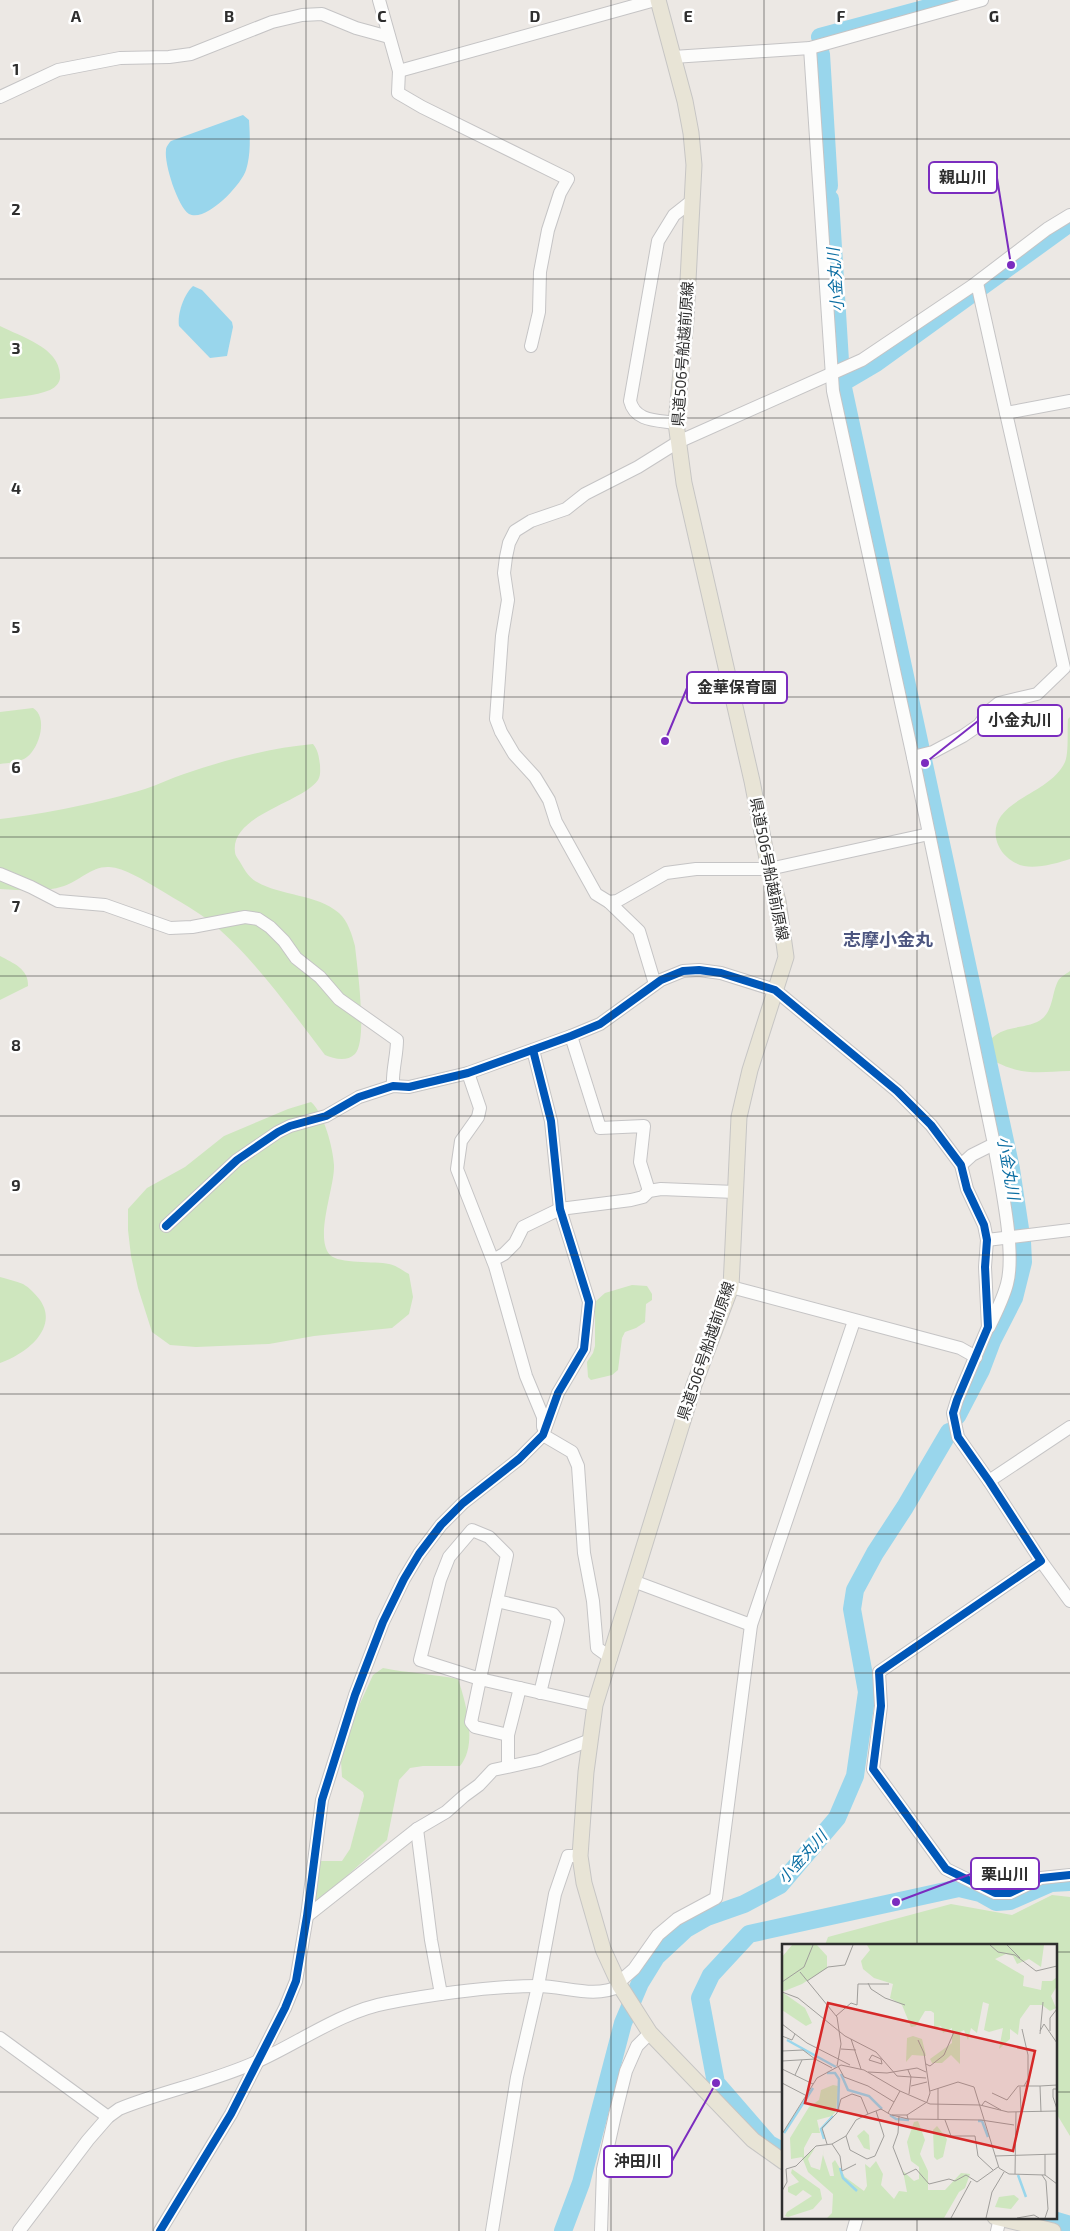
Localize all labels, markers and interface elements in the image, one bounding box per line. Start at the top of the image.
text: A [71,6,82,25]
text: B [224,6,234,25]
text: C [377,6,387,25]
text: D [530,6,541,25]
text: E [683,6,693,25]
text: F [837,6,846,25]
text: G [989,6,999,25]
text: 1 [13,59,19,78]
callout: 親山川 [929,162,997,193]
text: 親山川 [939,167,987,186]
text: 2 [11,199,21,218]
water label: 小金丸川 [823,245,846,313]
street label: 県道506号船越前原線 [668,281,696,427]
text: 3 [11,338,21,357]
text: 4 [11,478,21,497]
text: 5 [12,617,21,636]
callout: 金華保育園 [687,672,787,703]
text: 金華保育園 [697,677,777,696]
callout: 小金丸川 [978,705,1062,736]
text: 小金丸川 [988,710,1052,729]
text: 6 [11,757,21,776]
street label: 県道506号船越前原線 [747,796,793,942]
text: 7 [12,896,21,915]
district label: 志摩小金丸 [843,928,933,950]
text: 8 [11,1035,21,1054]
water label: 小金丸川 [995,1135,1025,1203]
text: 9 [11,1175,21,1194]
street label: 県道506号船越前原線 [673,1279,737,1422]
water label: 小金丸川 [773,1825,831,1887]
callout: 栗山川 [971,1858,1039,1889]
text: 栗山川 [981,1864,1029,1883]
inset map [782,1944,1058,2218]
callout: 沖田川 [604,2146,672,2177]
text: 沖田川 [614,2151,662,2170]

